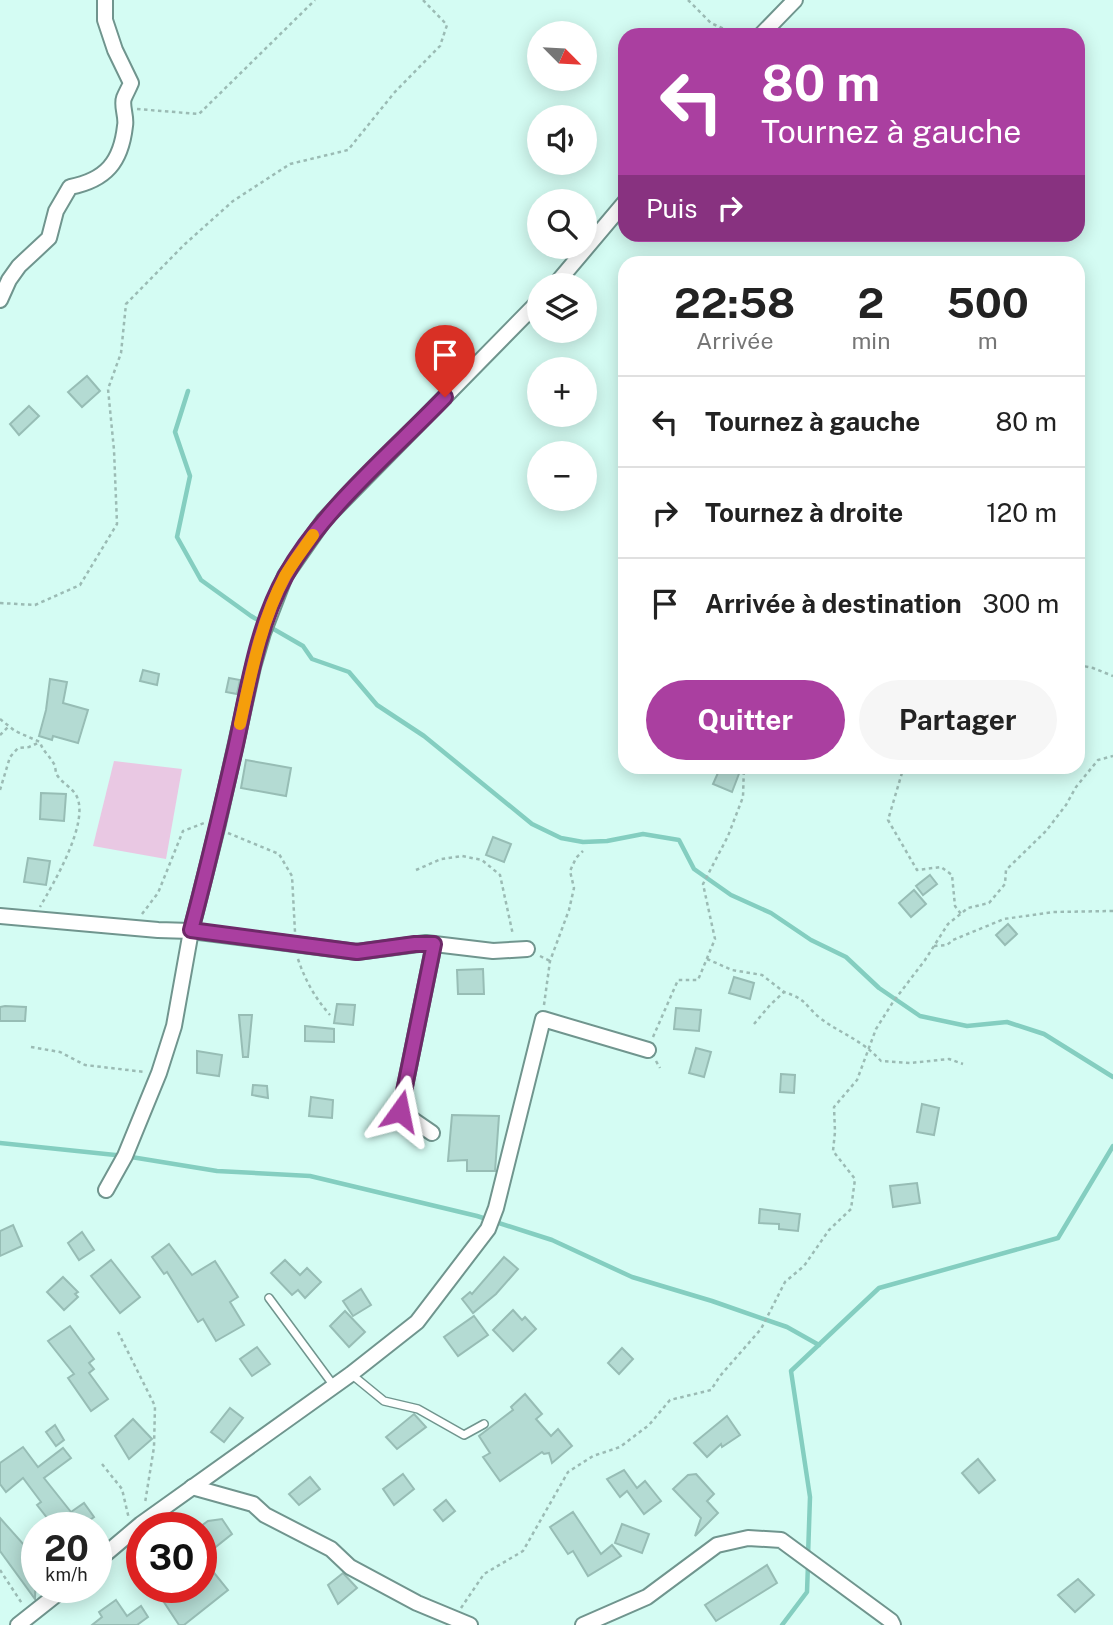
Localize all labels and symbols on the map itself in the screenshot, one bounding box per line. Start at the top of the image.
north arrow [527,21,597,91]
pin [415,325,475,397]
position arrow [363,1074,437,1148]
speed limit sign: 30 [126,1512,217,1603]

